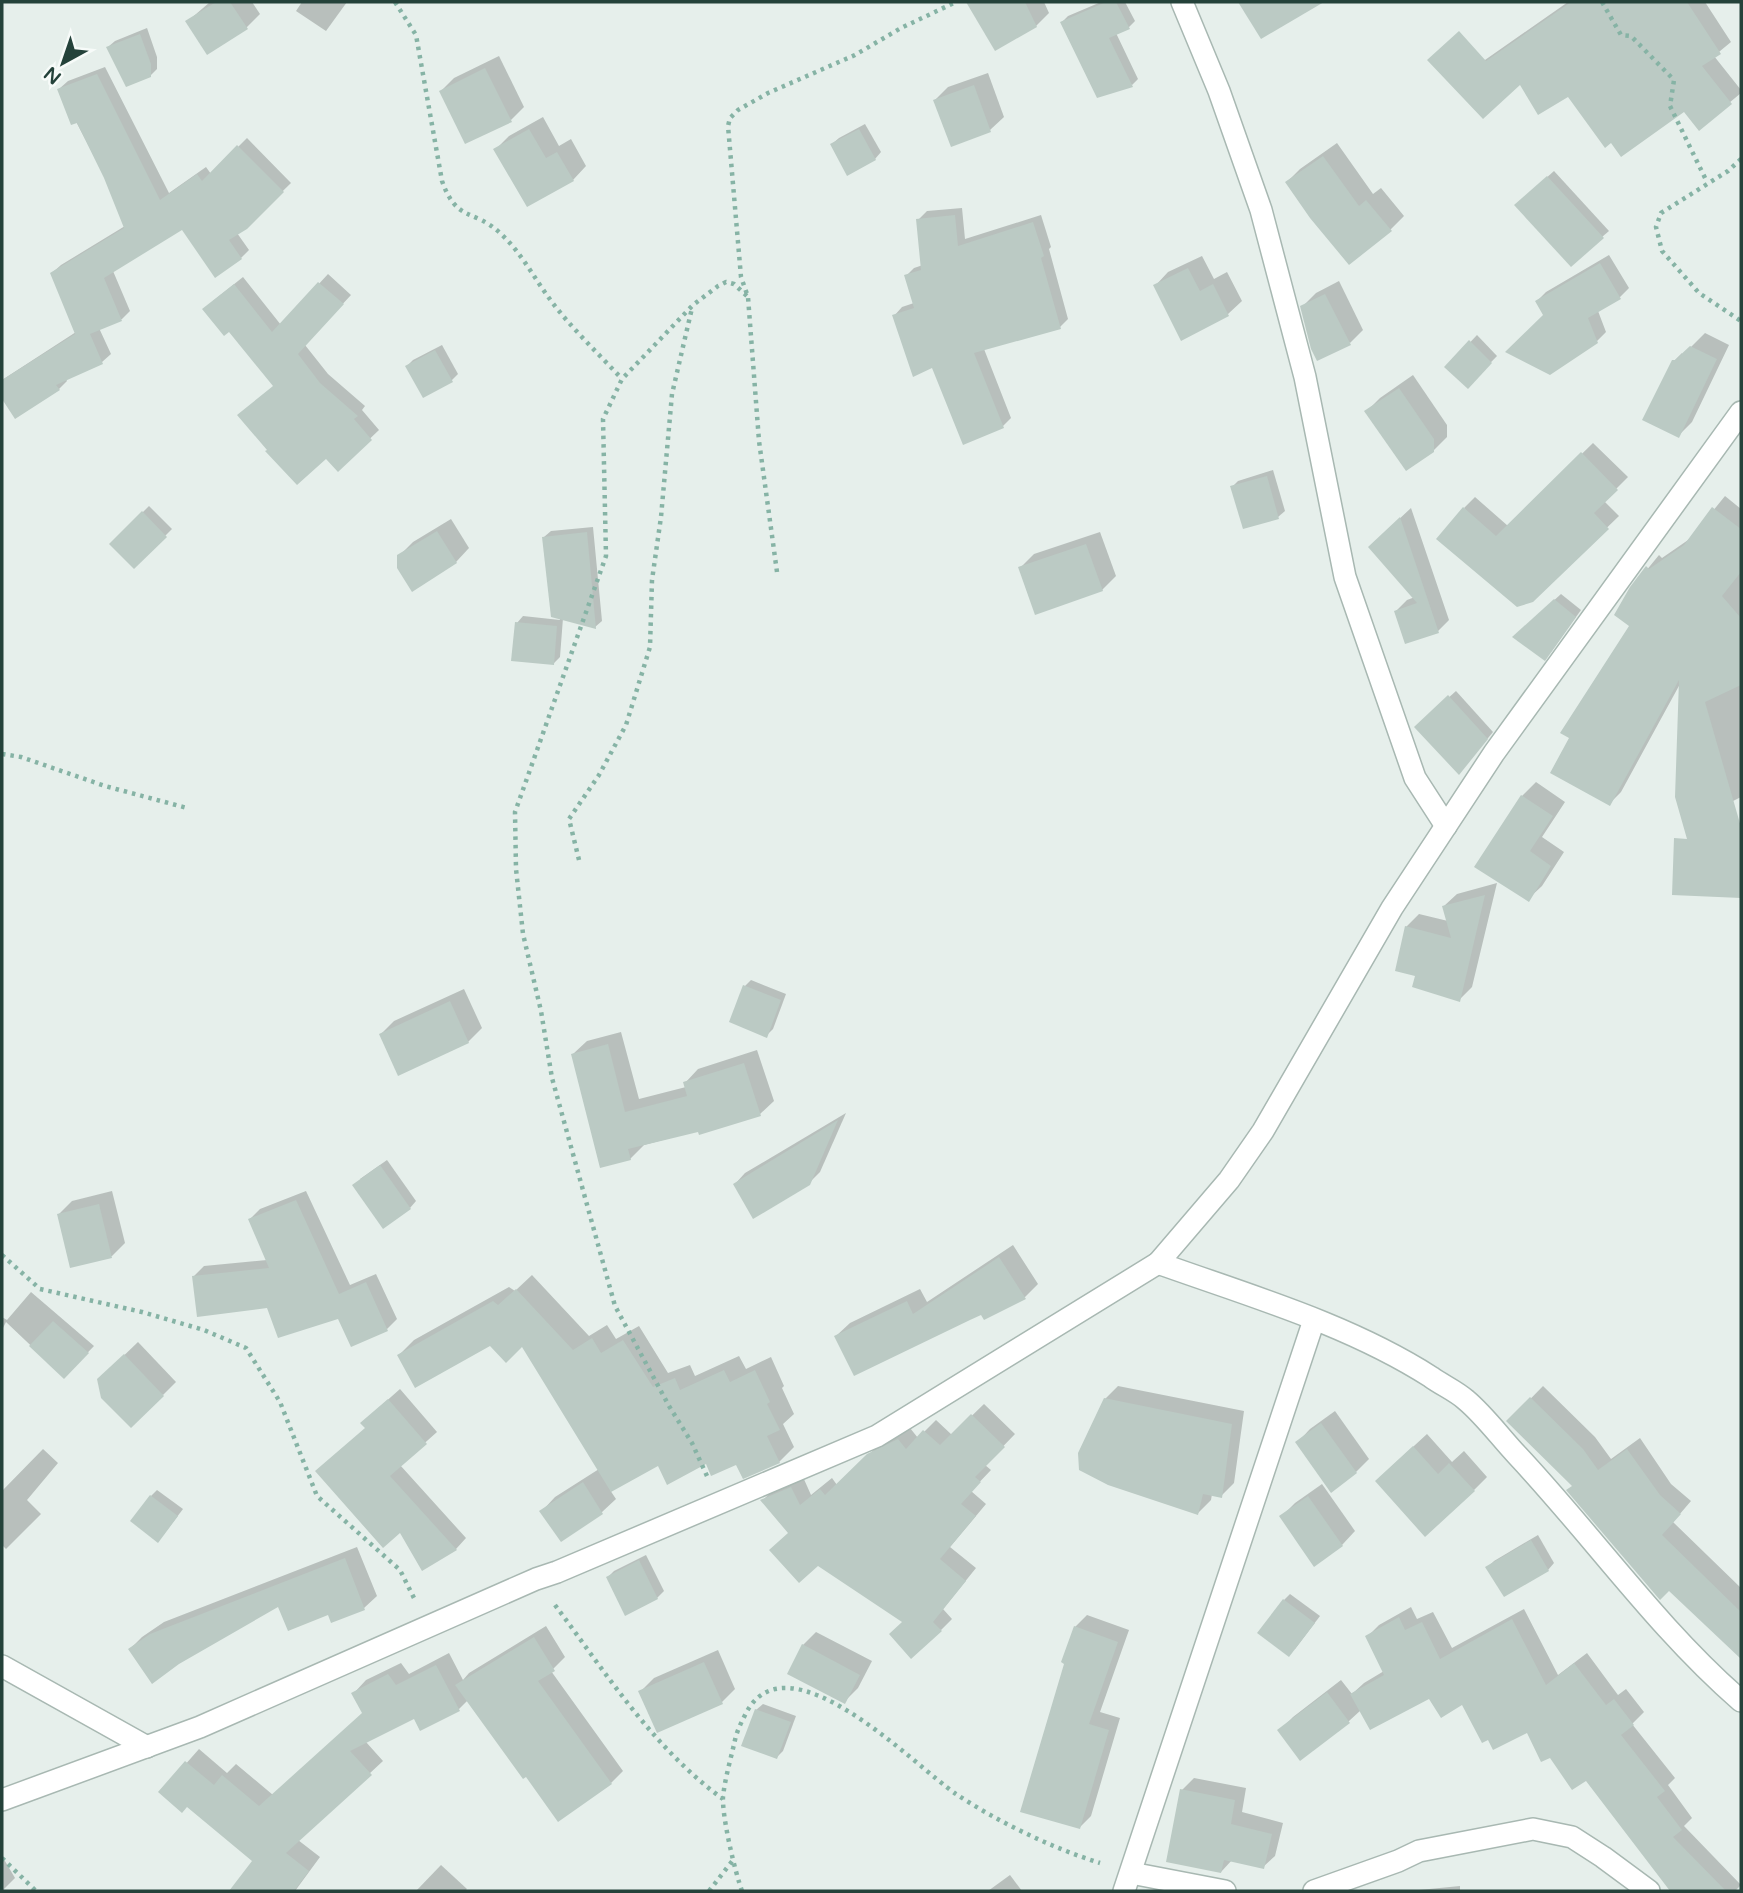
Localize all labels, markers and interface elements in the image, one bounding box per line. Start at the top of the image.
north arrow [28,28,98,98]
text: N [40,62,66,89]

